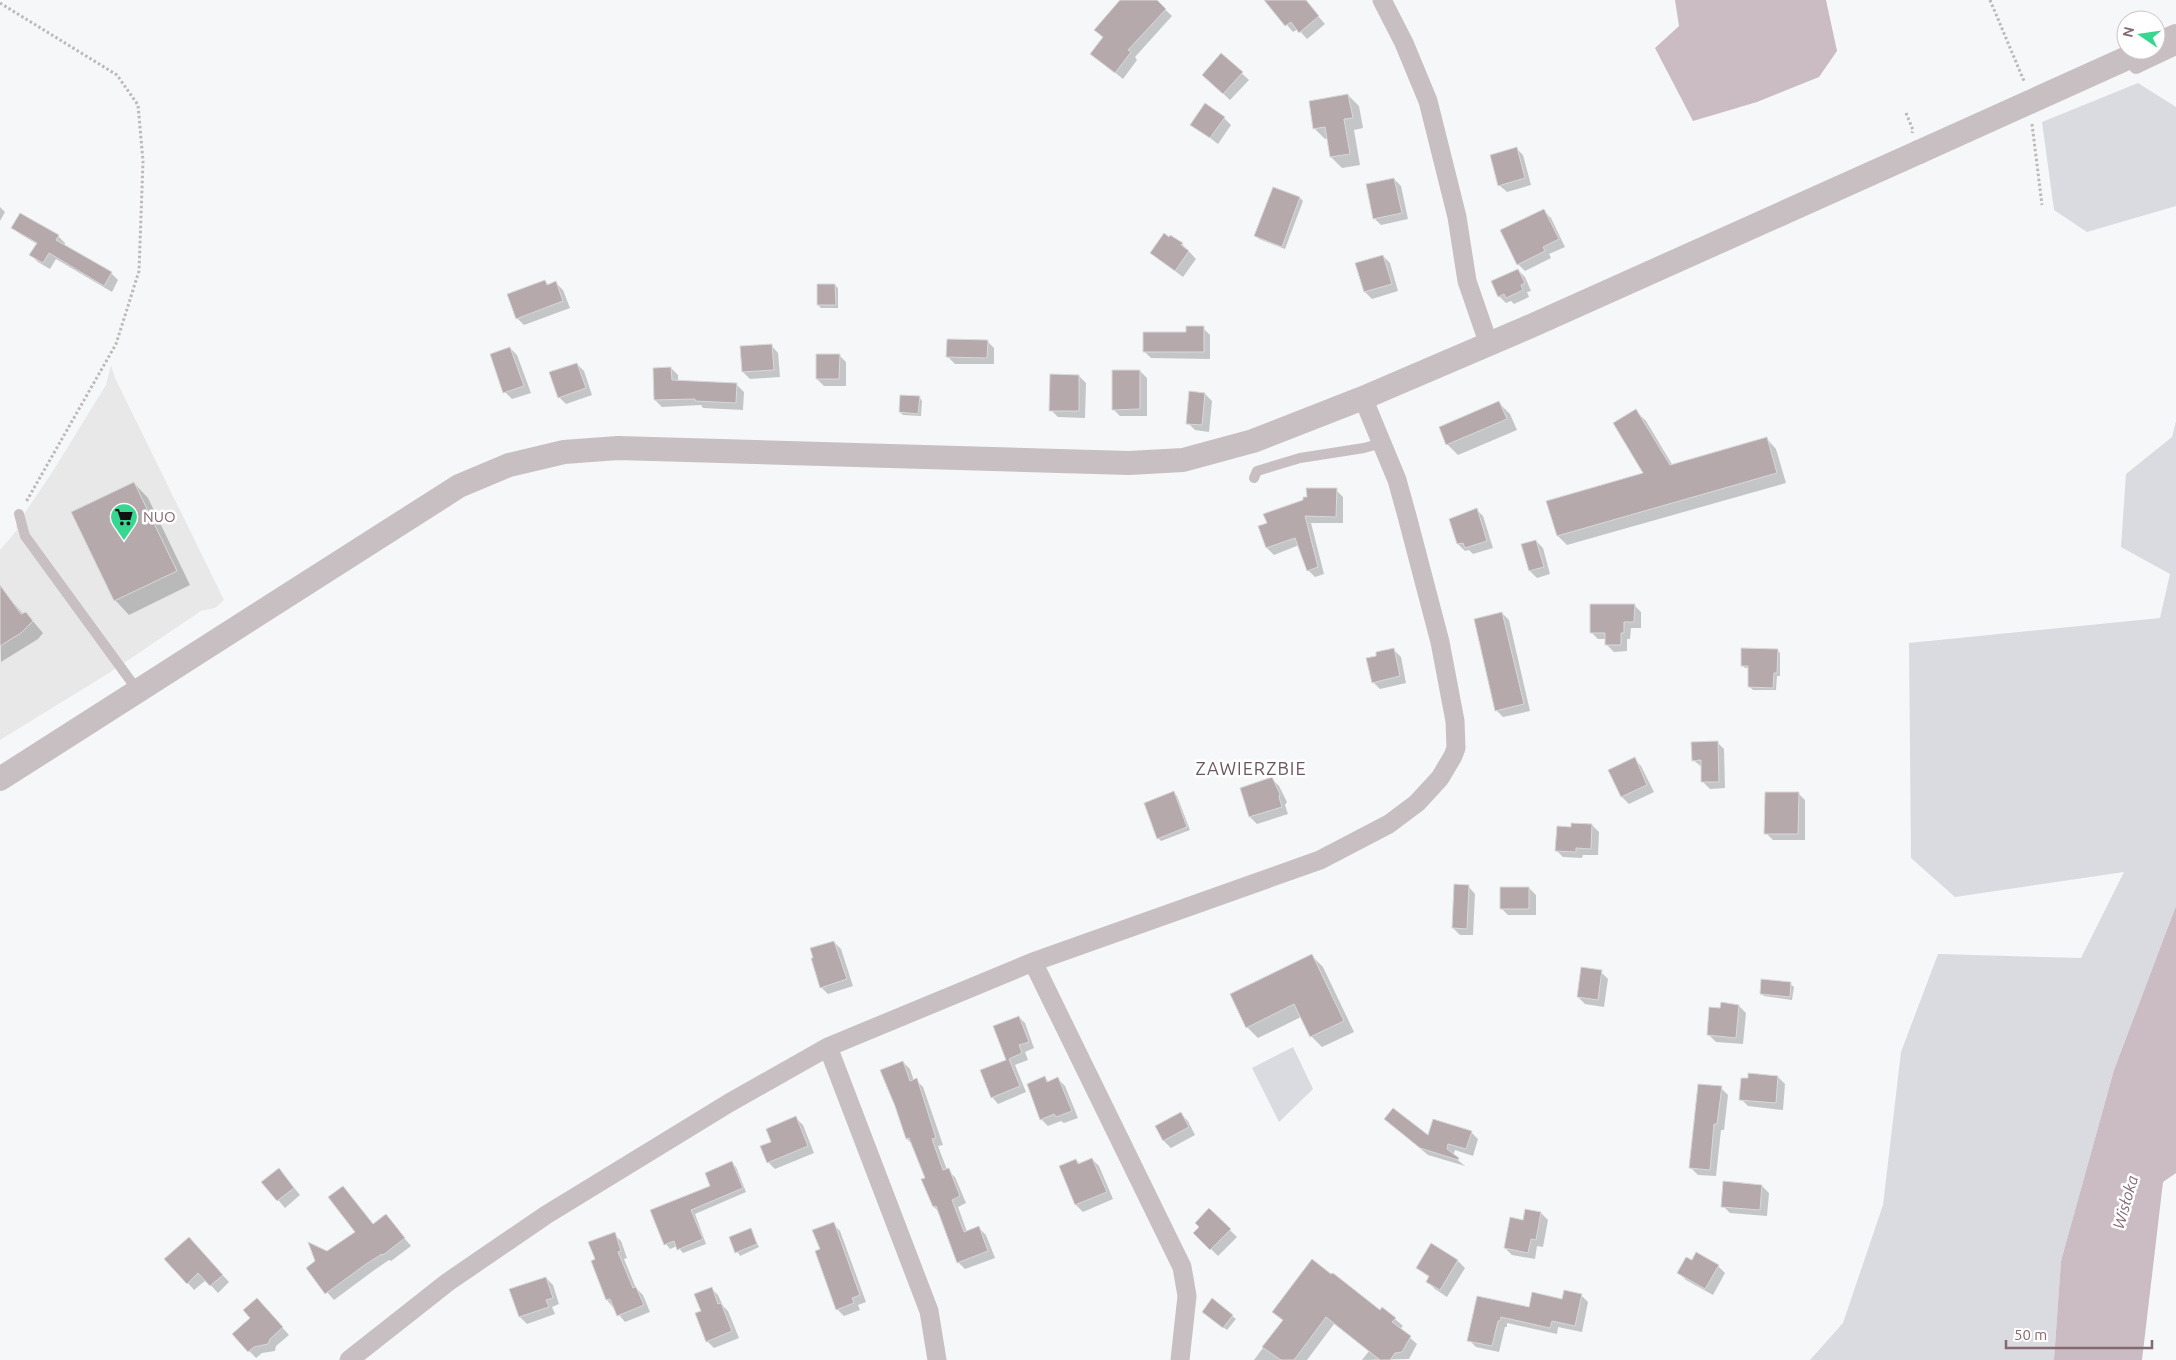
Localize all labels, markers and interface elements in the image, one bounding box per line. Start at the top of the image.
north arrow [2116,10,2166,60]
text: N [2119,25,2137,39]
supermarket icon: NUO [109,502,139,541]
place label: NUO [143,508,176,525]
district label: ZAWIERZBIE [1195,758,1307,778]
water label: Wisłoka [2109,1173,2141,1231]
scale bar [2006,1318,2152,1350]
text: 50 m [2014,1326,2047,1343]

